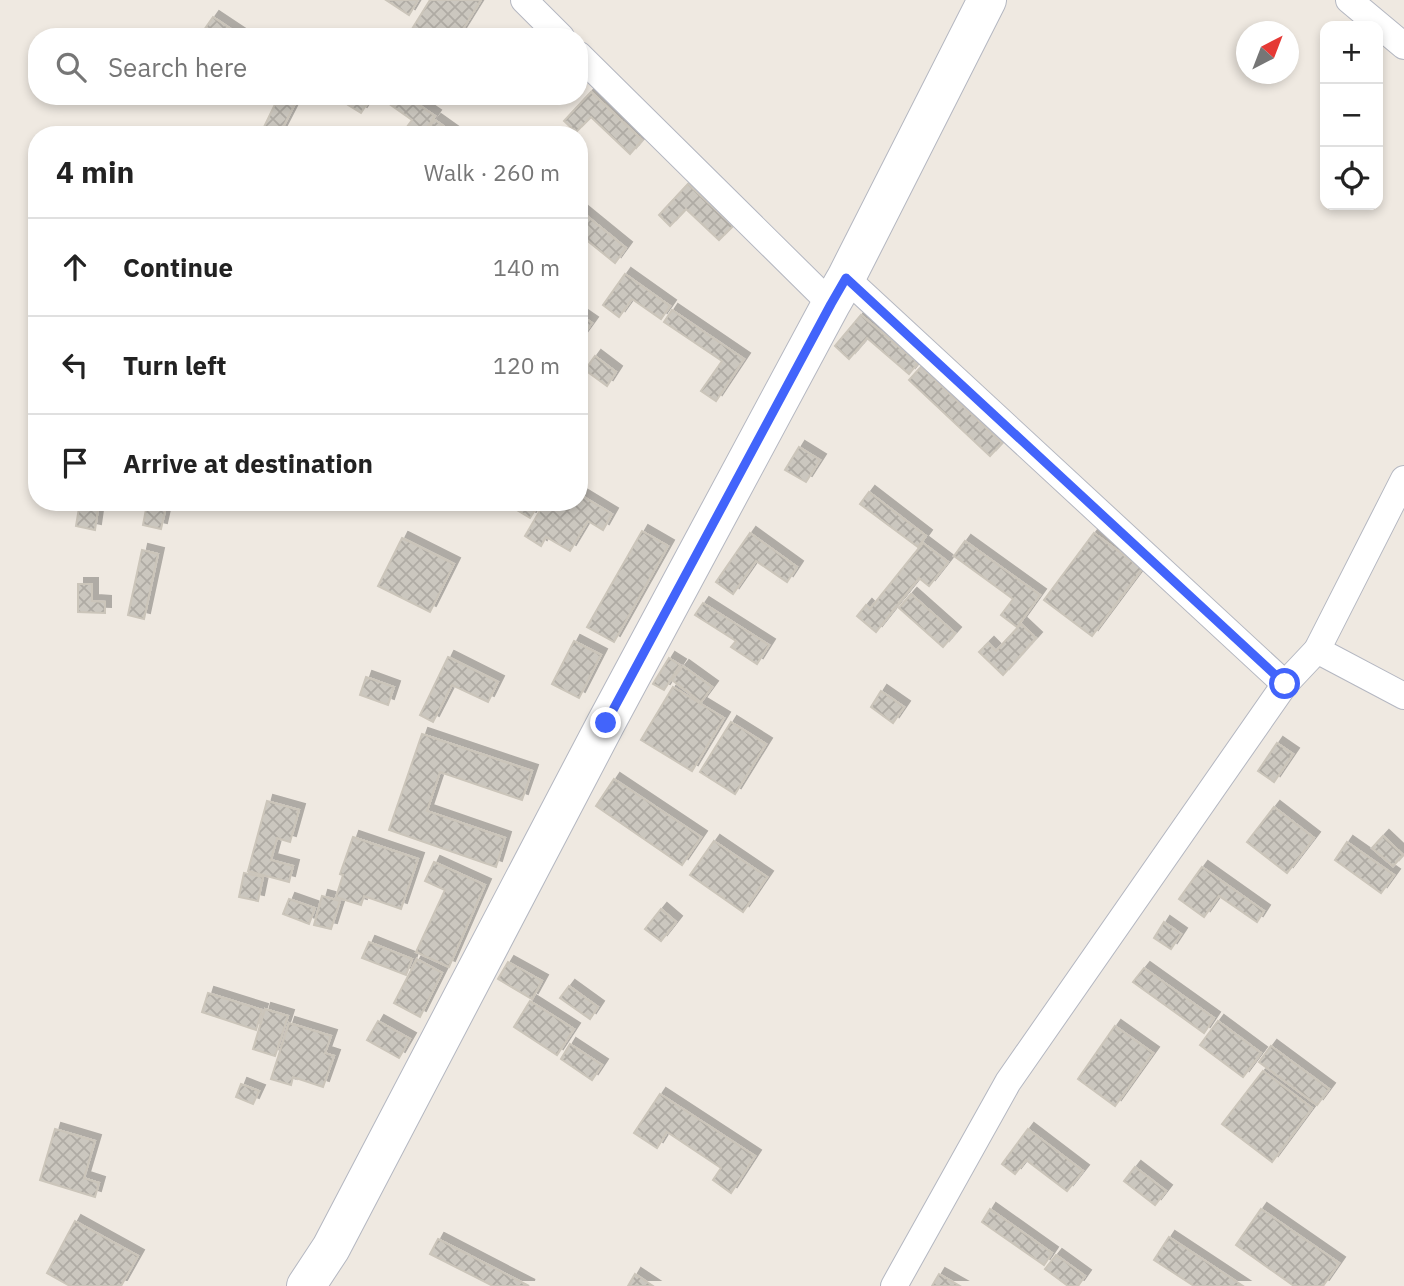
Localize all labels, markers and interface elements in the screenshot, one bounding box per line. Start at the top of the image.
north arrow [1236,21,1299,84]
map controls [1320,21,1383,210]
button: + [1320,21,1383,84]
search box [28,28,588,105]
icon: search [52,48,90,86]
text: Search here [108,50,247,84]
button: − [1320,84,1383,147]
button: locate [1320,147,1383,210]
text: 4 min [56,152,134,191]
text: Walk · 260 m [424,157,560,187]
icon: ahead [56,248,94,286]
text: Continue [123,250,233,284]
text: 140 m [493,252,560,282]
icon: left [56,346,94,384]
text: Turn left [123,348,226,382]
text: 120 m [493,350,560,380]
icon: arrive [56,444,94,482]
text: Arrive at destination [123,446,373,480]
route start [1269,668,1300,699]
route end [590,707,621,738]

